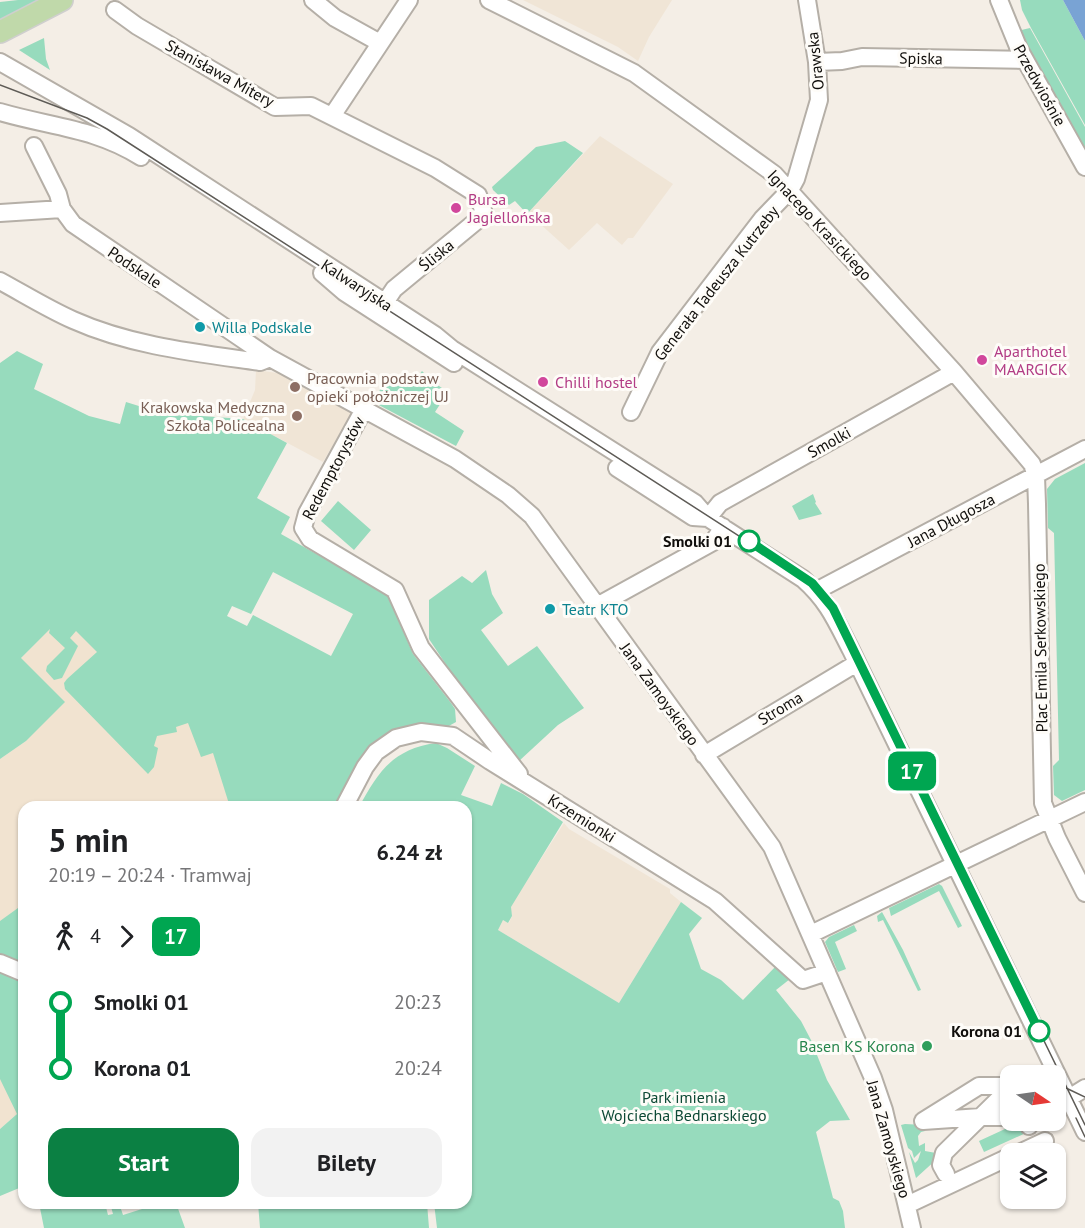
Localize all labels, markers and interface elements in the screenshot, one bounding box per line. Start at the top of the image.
street label: Orawska [802,31,828,91]
street label: Stanisława Mitery [162,35,278,111]
street label: Przedwiośnie [1009,41,1071,129]
street label: Spiska [899,48,943,68]
street label: Ignacego Krasickiego [764,165,876,285]
place label: Bursa Jagiellońska [467,189,551,227]
marker: Bursa Jagiellońska [449,201,463,215]
street label: Generała Tadeusza Kutrzeby [649,201,783,364]
street label: Śliska [414,235,458,275]
street label: Podskale [104,242,166,292]
street label: Kalwaryjska [318,255,396,315]
place label: Willa Podskale [212,317,312,337]
marker: Willa Podskale [193,320,207,334]
place label: Aparthotel MAARGICK [994,341,1068,379]
marker: Aparthotel MAARGICK [975,353,989,367]
place label: Pracownia podstaw opieki położniczej UJ [307,368,449,406]
place label: Chilli hostel [555,372,638,392]
marker: Chilli hostel [536,375,550,389]
marker: Pracownia podstaw opieki położniczej UJ [288,380,302,394]
place label: Krakowska Medyczna Szkoła Policealna [141,397,285,435]
marker: Krakowska Medyczna Szkoła Policealna [290,409,304,423]
street label: Redemptorystów [297,413,369,523]
street label: Smolki [804,422,854,462]
street label: Jana Długosza [903,489,998,552]
marker: Smolki 01 [738,530,760,552]
place label: Smolki 01 [663,531,732,551]
street label: Plac Emila Serkowskiego [1029,563,1051,733]
place label: Teatr KTO [562,599,628,619]
marker: Teatr KTO [543,602,557,616]
street label: Jana Zamoyskiego [615,638,704,749]
street label: Stroma [754,687,806,729]
line badge: 17 [885,752,939,790]
text: 17 [900,758,924,785]
street label: Krzemionki [544,789,620,847]
text: 5 min [48,818,129,861]
text: 6.24 zł [377,838,442,866]
text: 20:19 – 20:24 · Tramwaj [48,862,252,888]
icon: walk [48,920,81,953]
icon: forward [110,920,143,953]
text: 4 [90,923,101,949]
text: 17 [164,923,188,950]
text: Smolki 01 [94,988,189,1016]
text: 20:23 [394,989,442,1015]
marker: Korona 01 [1028,1020,1050,1042]
place label: Korona 01 [951,1021,1022,1041]
place label: Basen KS Korona [799,1036,915,1056]
marker: Basen KS Korona [920,1039,934,1053]
text: Korona 01 [94,1054,191,1082]
text: 20:24 [394,1055,442,1081]
north arrow [1000,1065,1066,1131]
map controls [1000,1065,1066,1209]
street label: Jana Zamoyskiego [862,1077,915,1200]
park label: Park imienia Wojciecha Bednarskiego [601,1087,767,1125]
button: Start [48,1128,239,1197]
button: Bilety [251,1128,442,1197]
button: layers [1000,1143,1066,1209]

